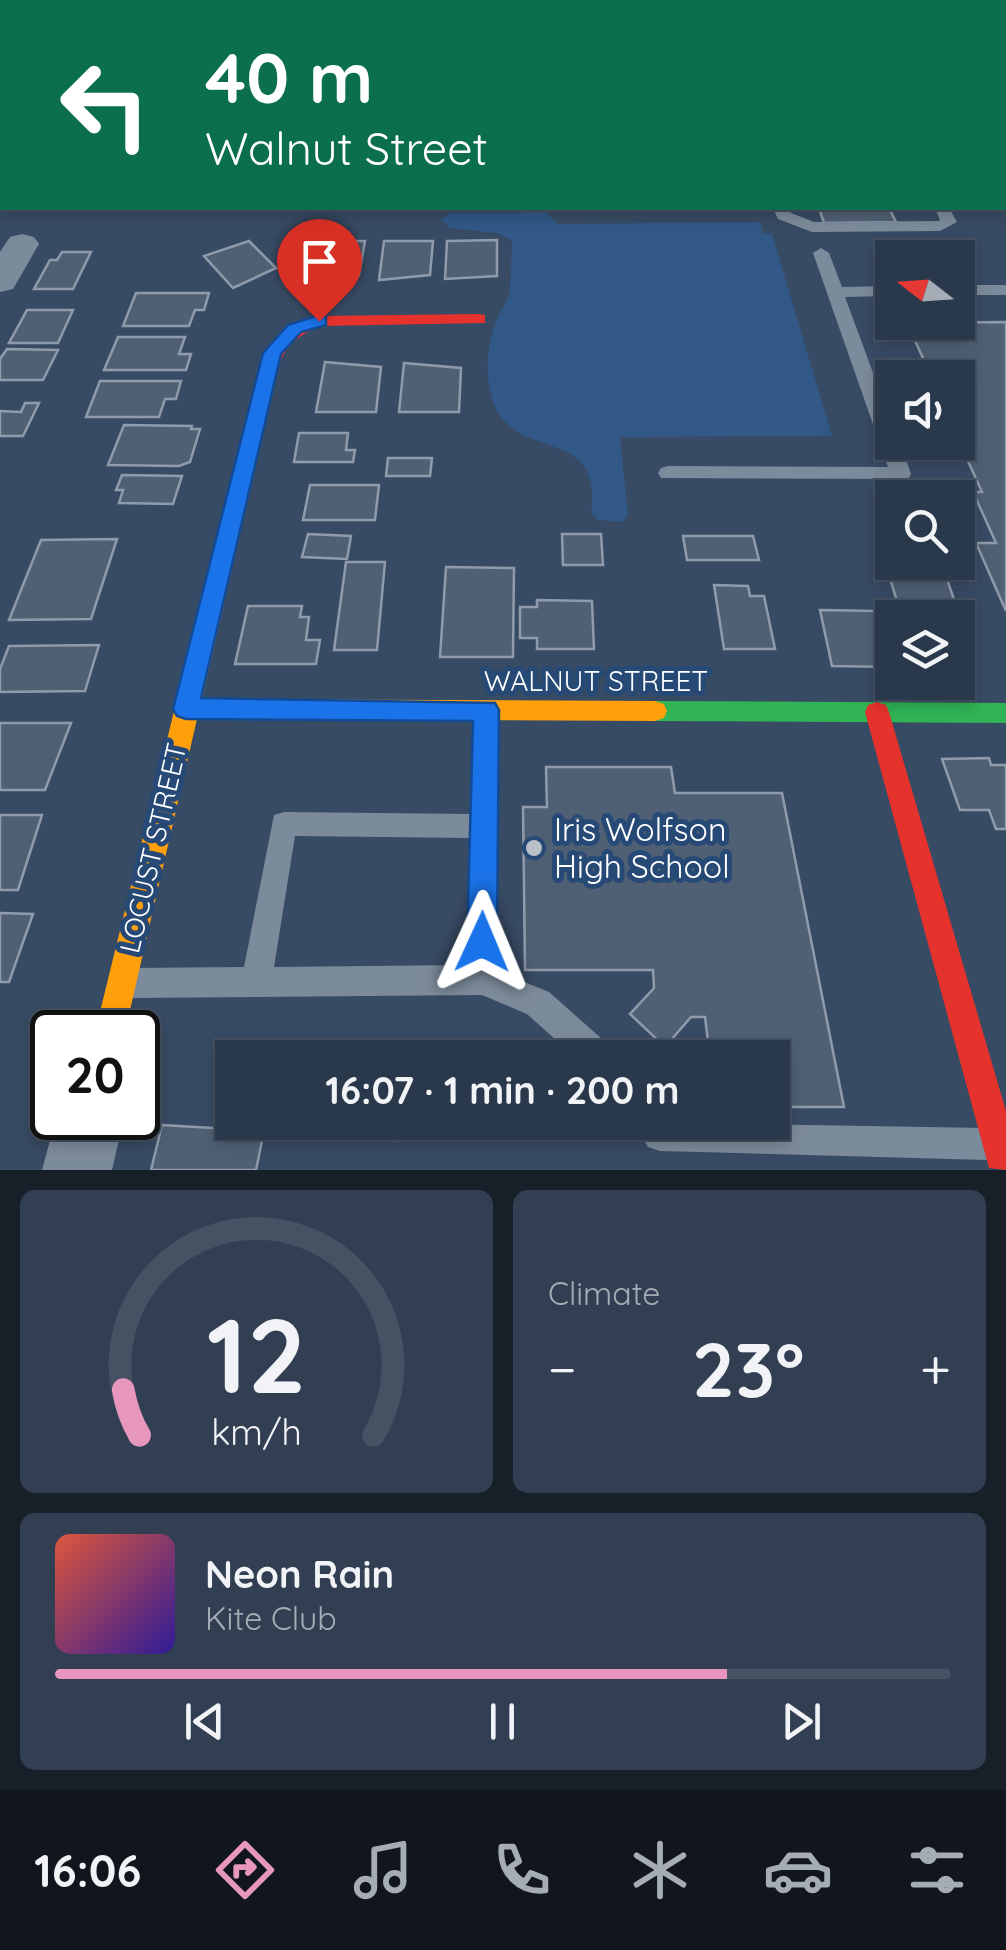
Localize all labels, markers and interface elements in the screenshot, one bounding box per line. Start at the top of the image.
text: 40 m [205,33,373,121]
icon: left [40,40,170,170]
text: Walnut Street [205,120,488,176]
pin [277,219,362,322]
icon: arrive [292,234,347,289]
north arrow [875,240,975,340]
map controls [875,240,975,700]
button: sound [875,360,975,460]
button: search [875,480,975,580]
button: layers [875,600,975,700]
street label: WALNUT STREET [484,663,708,698]
street label: LOCUST STREET [111,739,194,956]
place label: Iris Wolfson High School [554,809,730,886]
marker: Iris Wolfson High School [523,837,545,859]
position arrow [430,890,534,994]
speed limit sign: 20 [30,1010,160,1140]
text: 16:07 · 1 min · 200 m [325,1066,680,1114]
text: Climate [548,1273,660,1313]
text: 12 [207,1289,306,1419]
text: 23° [692,1322,805,1416]
text: − [548,1334,577,1403]
text: + [920,1334,951,1403]
text: km/h [211,1409,302,1454]
text: Neon Rain [205,1550,394,1598]
text: Kite Club [205,1598,337,1638]
icon: previous [177,1694,232,1749]
icon: pause [475,1694,530,1749]
icon: next [774,1694,829,1749]
icon: directions [210,1835,280,1905]
icon: music [348,1835,418,1905]
icon: phone [487,1835,557,1905]
icon: climate [625,1835,695,1905]
icon: car [763,1835,833,1905]
icon: filters [902,1835,972,1905]
text: 16:06 [34,1842,141,1898]

